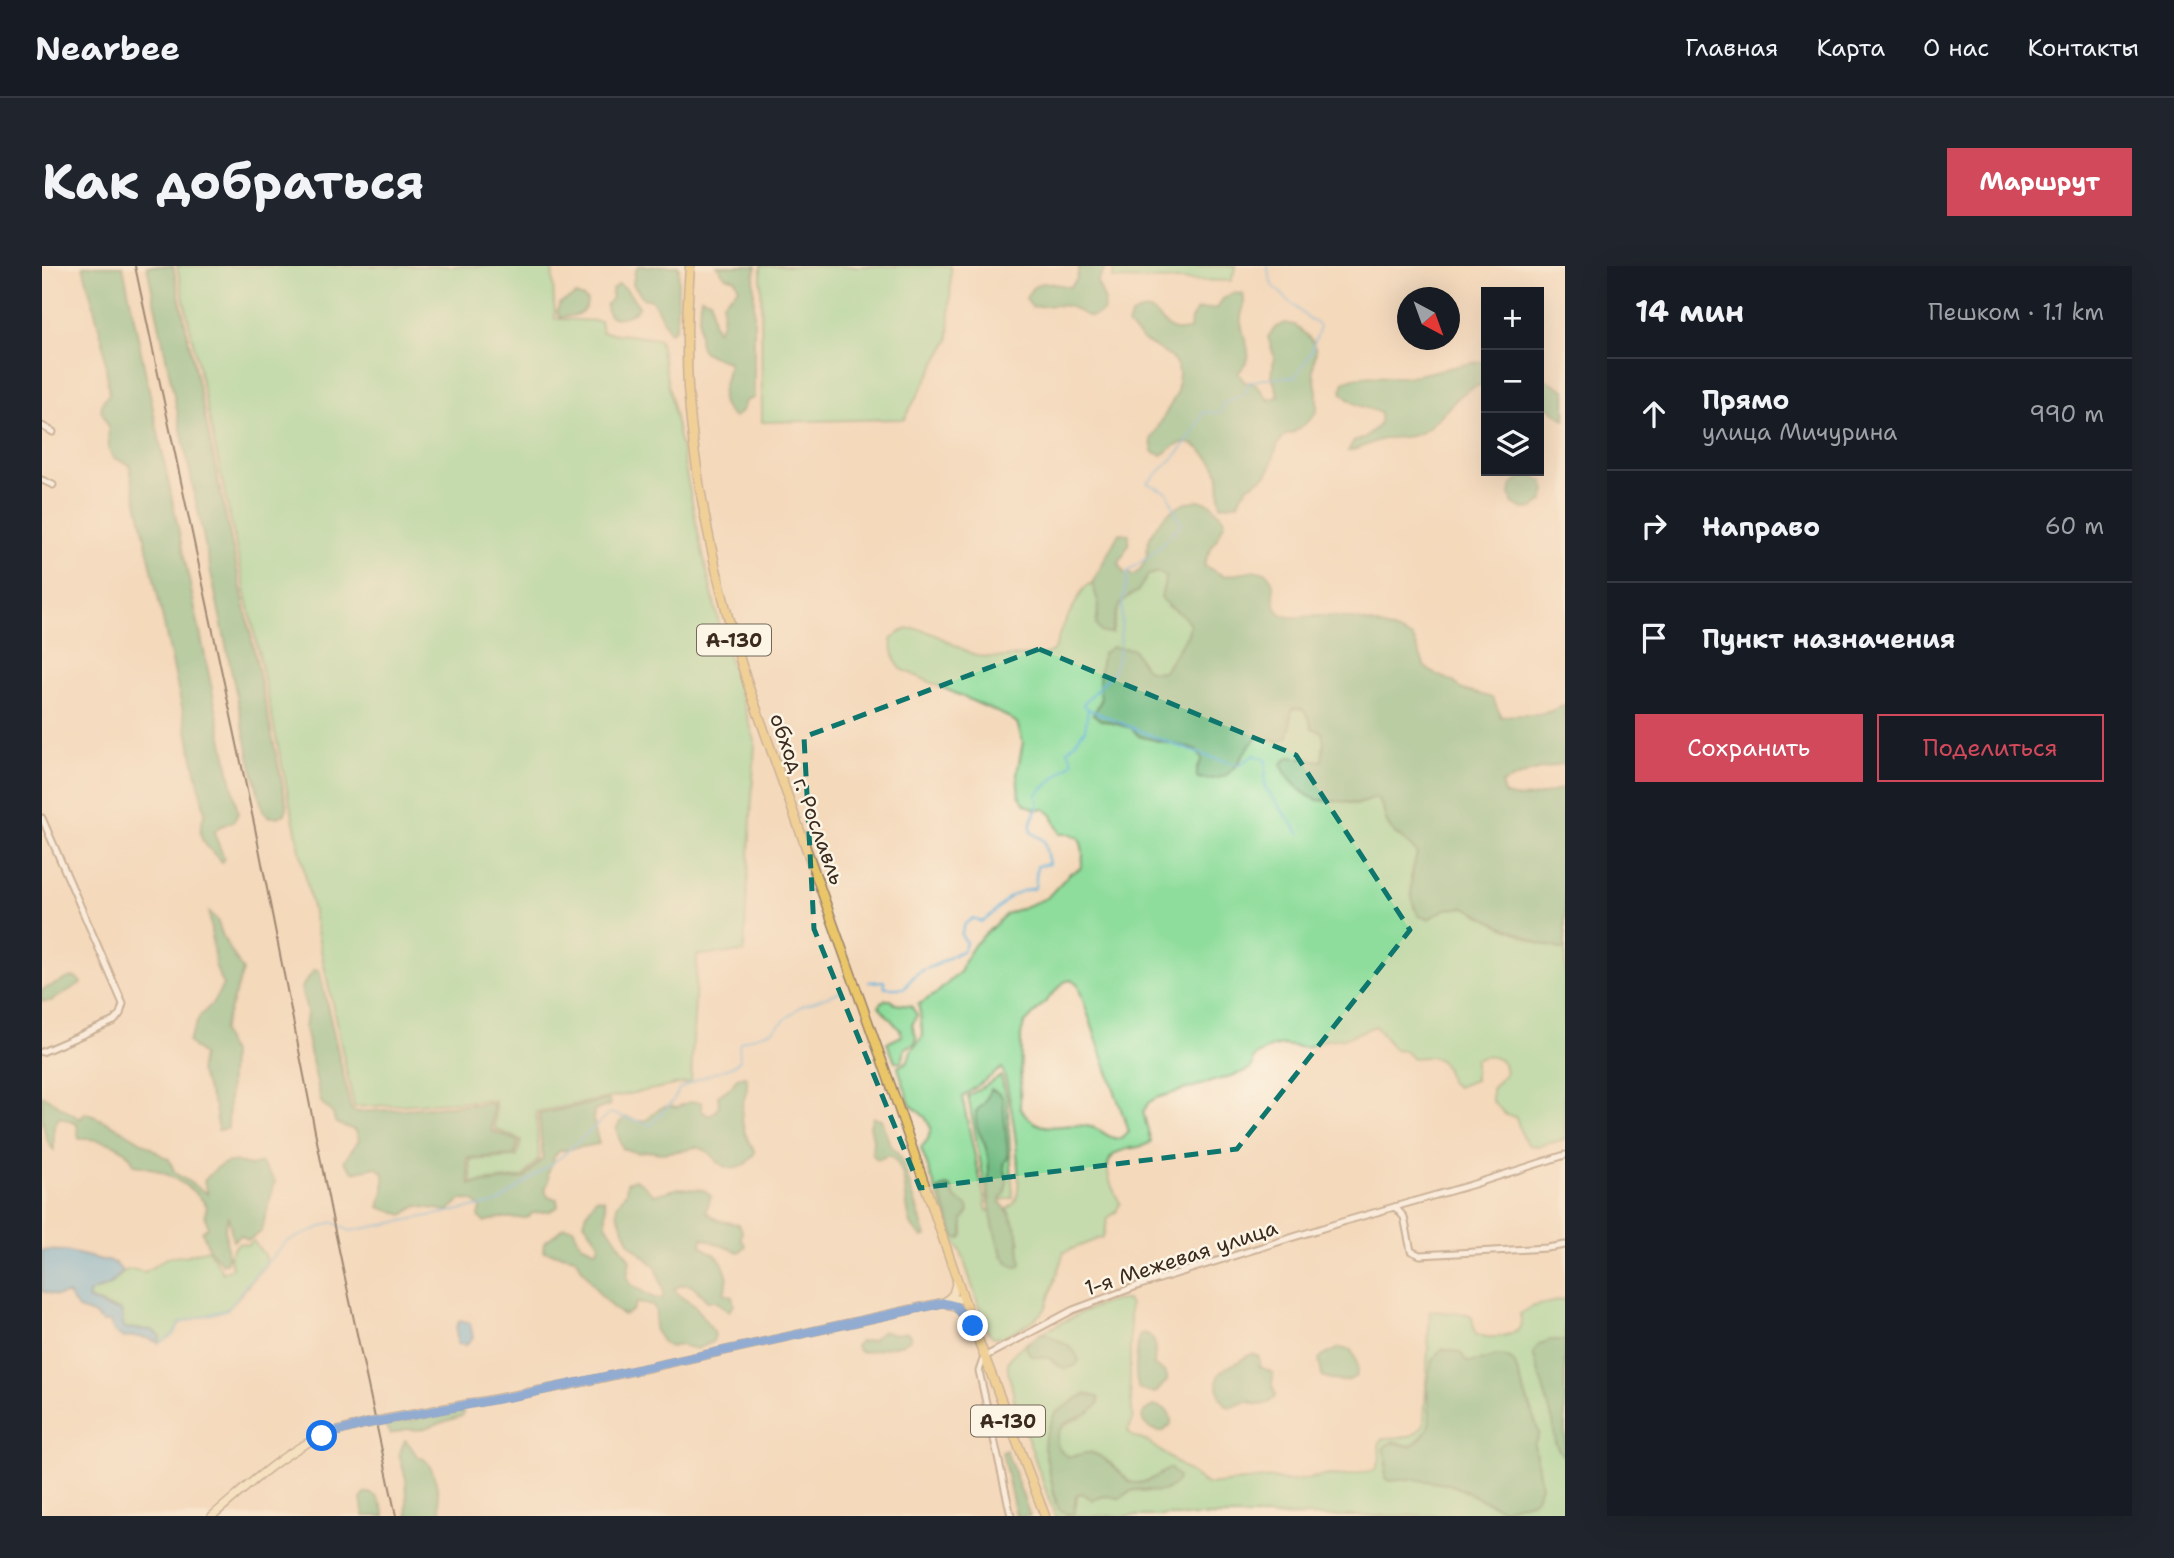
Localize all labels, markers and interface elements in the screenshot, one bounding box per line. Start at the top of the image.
text: Nearbee [35,26,180,71]
text: Главная [1685,32,1778,64]
text: Карта [1816,32,1885,64]
text: О нас [1923,32,1989,64]
text: Контакты [2027,32,2139,64]
button: Маршрут [1947,148,2132,216]
text: Как добраться [42,149,424,215]
north arrow [1397,287,1460,350]
map controls [1481,287,1544,476]
button: + [1481,287,1544,350]
text: 14 мин [1635,291,1744,332]
text: Пешком · 1.1 km [1928,297,2104,327]
button: − [1481,350,1544,413]
text: Прямо [1702,382,1790,417]
icon: ahead [1635,395,1673,433]
text: 990 m [2029,399,2104,429]
button: layers [1481,413,1544,476]
text: улица Мичурина [1702,417,1897,447]
icon: right [1635,507,1673,545]
text: Направо [1702,509,1820,544]
text: 60 m [2045,511,2104,541]
icon: arrive [1635,619,1673,657]
text: Пункт назначения [1702,621,1955,656]
road number: А-130 [697,624,771,656]
street label: обход г. Рославль [763,709,851,889]
button: Сохранить [1635,714,1863,782]
button: Поделиться [1877,714,2104,782]
street label: 1-я Межевая улица [1081,1214,1281,1302]
route end [957,1310,988,1341]
road number: А-130 [971,1406,1045,1436]
route start [306,1420,337,1451]

